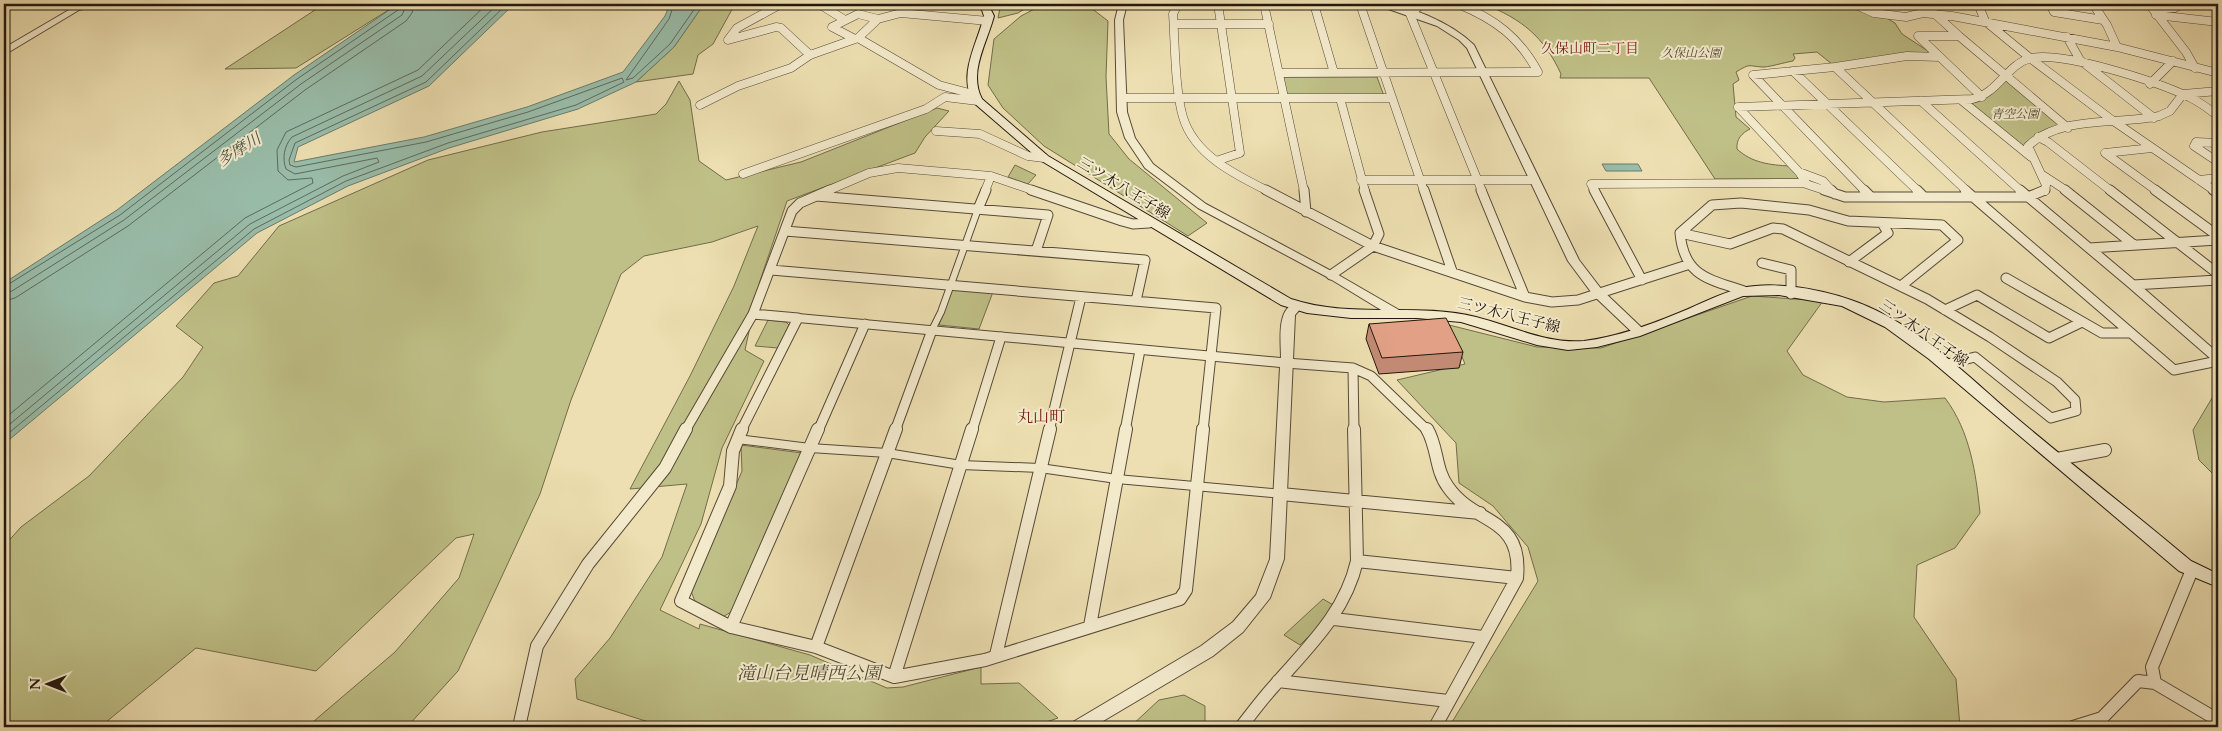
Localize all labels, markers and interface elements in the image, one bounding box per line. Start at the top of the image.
district label: 久保山町二丁目 [1541,39,1639,58]
park label: 久保山公園 [1661,45,1723,61]
park label: 青空公園 [1991,106,2041,122]
water label: 多摩川 [213,127,267,172]
street label: 三ツ木八王子線 [1074,152,1174,224]
street label: 三ツ木八王子線 [1456,293,1562,337]
street label: 三ツ木八王子線 [1875,295,1973,371]
district label: 丸山町 [1017,406,1065,428]
north arrow [22,658,72,708]
park label: 滝山台見晴西公園 [737,661,884,686]
text: N [26,678,45,690]

